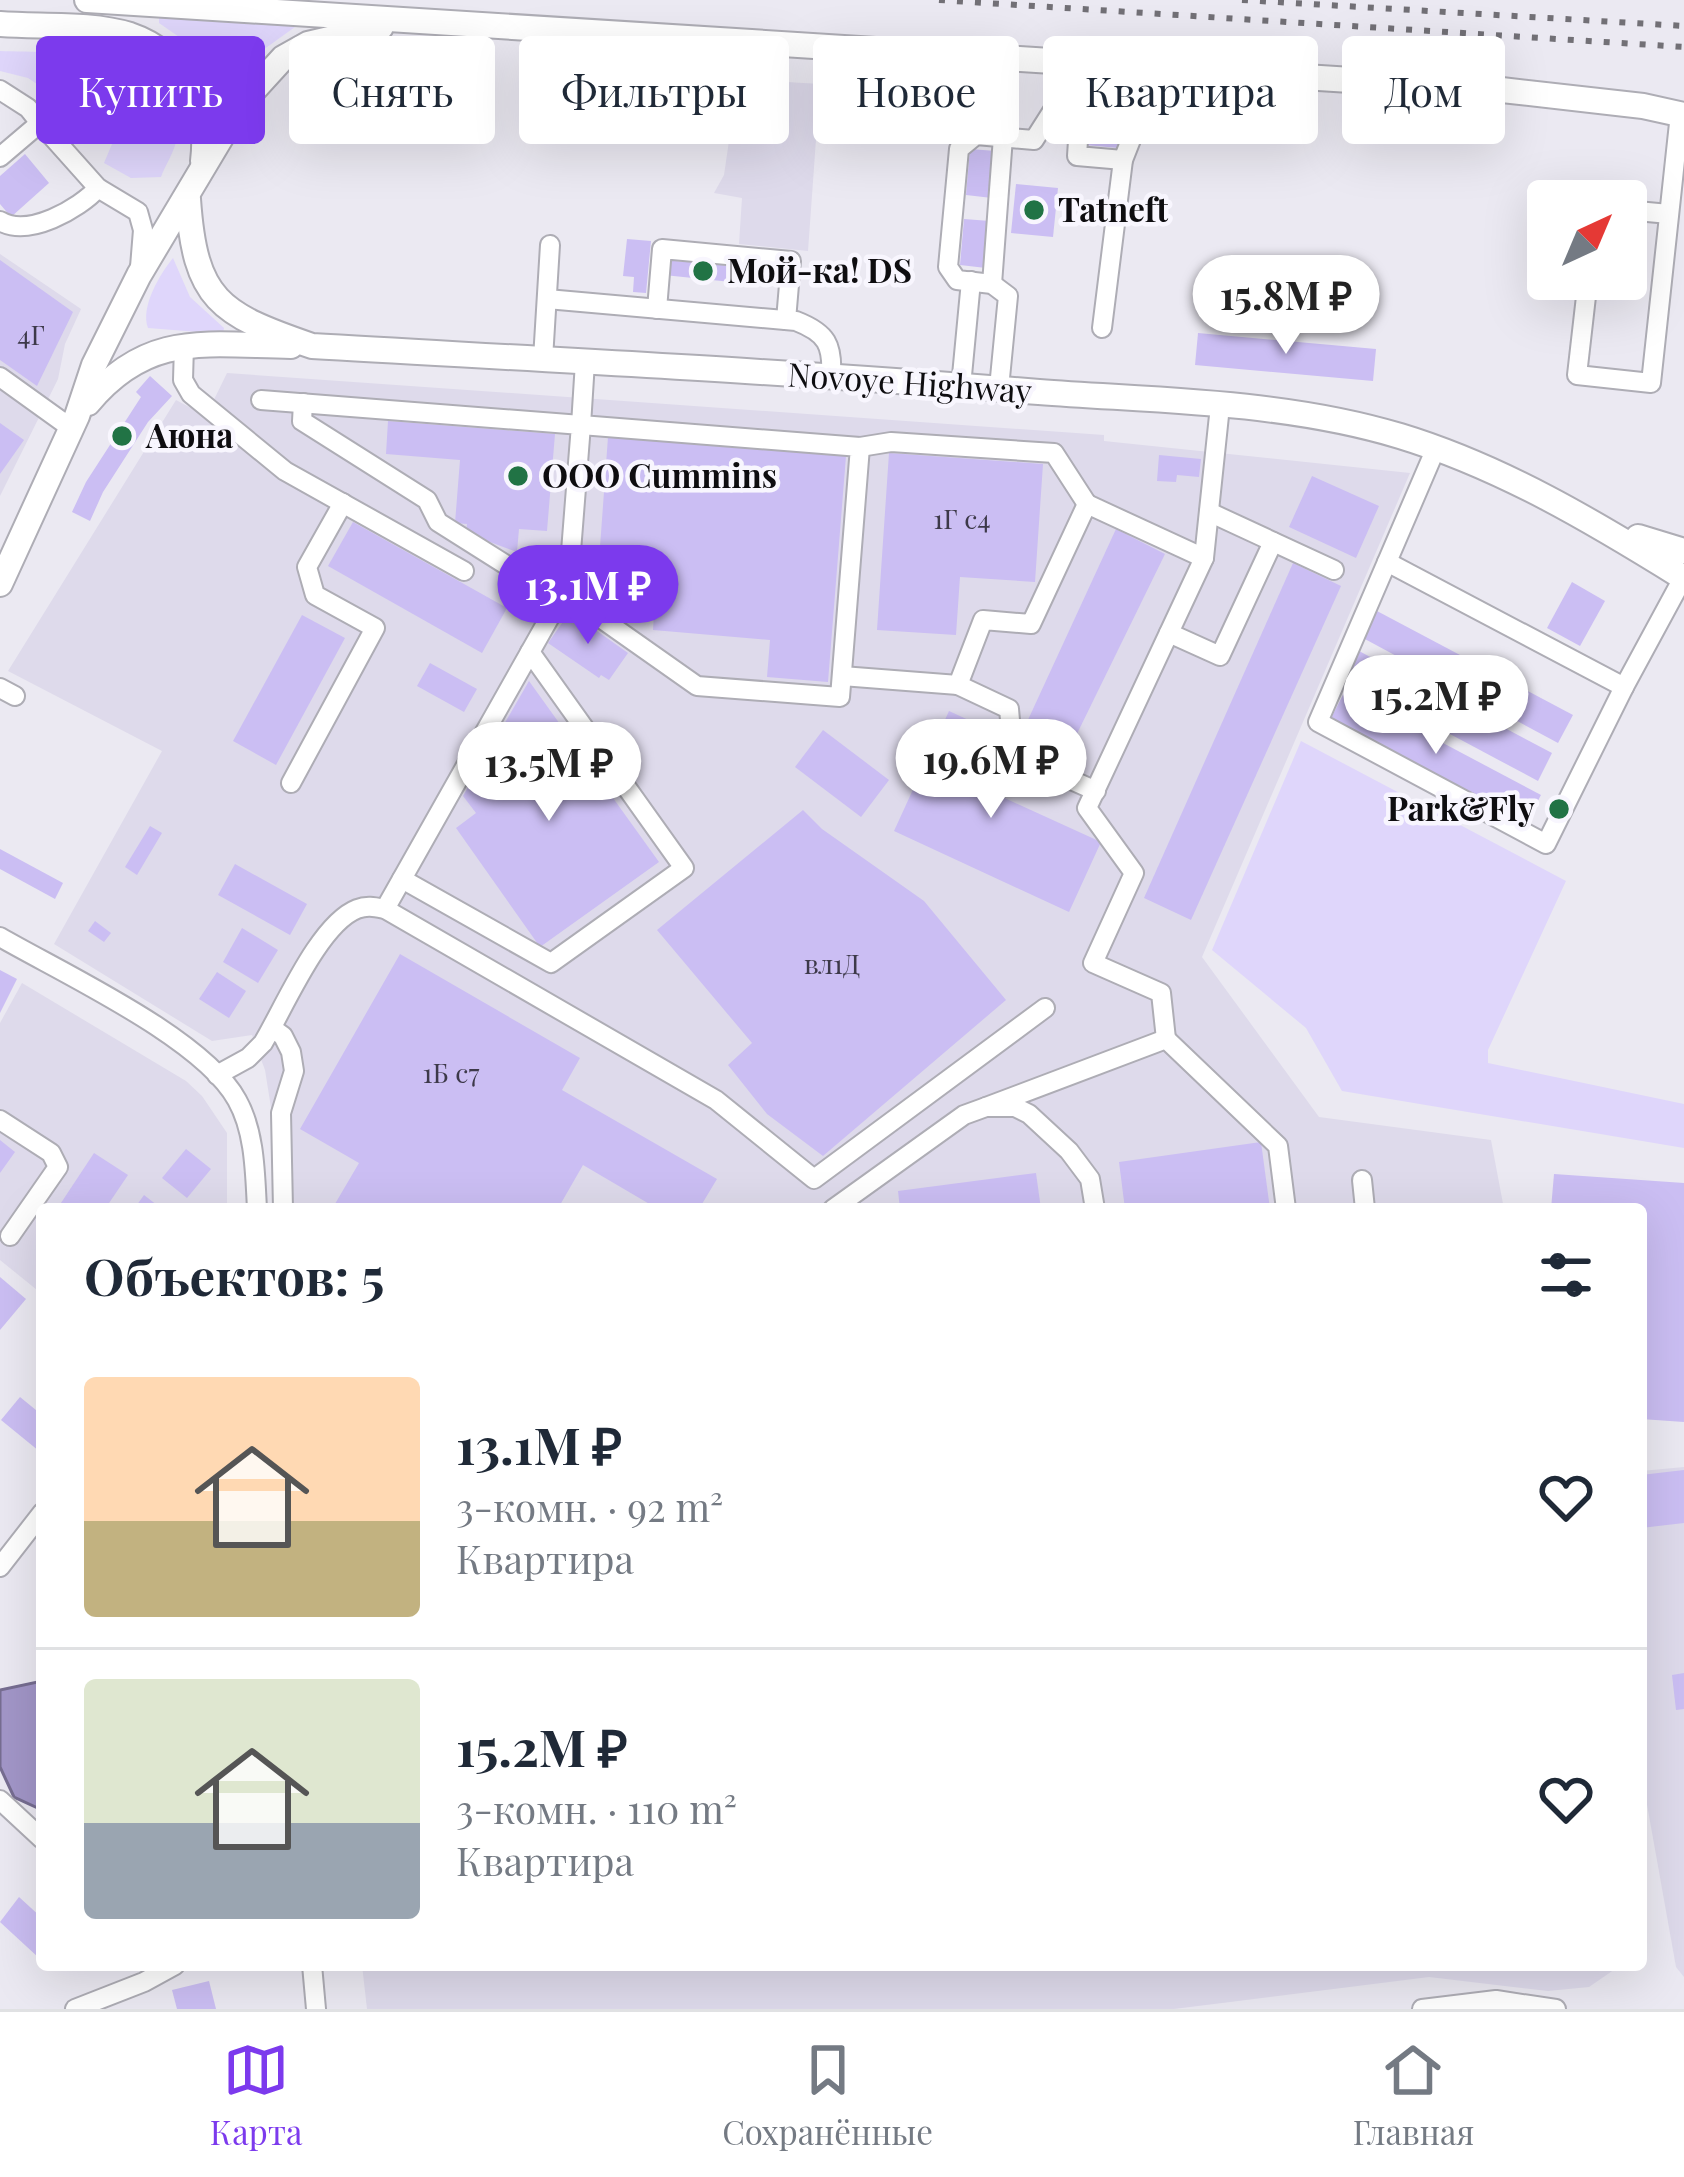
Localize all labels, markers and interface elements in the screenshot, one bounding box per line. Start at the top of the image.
chip: Купить [36,36,265,144]
chip: Снять [289,36,495,144]
chip: Фильтры [519,36,789,144]
chip: Новое [813,36,1019,144]
chip: Квартира [1043,36,1318,144]
chip: Дом [1342,36,1505,144]
north arrow [1527,180,1647,300]
map controls [1527,180,1647,300]
place label: Tatneft [1058,186,1168,230]
marker: Tatneft [1021,197,1047,223]
place label: Мой-ка! DS [727,247,912,291]
pin: 15.8M ₽ [1175,255,1397,357]
marker: Мой-ка! DS [690,258,716,284]
text: 15.8M ₽ [1220,268,1352,320]
house number: 4Г [17,316,45,352]
street label: Novoye Highway [787,351,1034,412]
place label: Аюна [145,412,233,456]
marker: Аюна [109,423,135,449]
place label: OOO Cummins [542,452,777,496]
marker: OOO Cummins [505,463,531,489]
house number: 1Г с4 [933,500,991,536]
pin: 13.1M ₽ [477,545,699,647]
text: 13.1M ₽ [524,558,652,610]
pin: 15.2M ₽ [1325,655,1547,757]
text: 15.2M ₽ [1370,668,1502,720]
pin: 19.6M ₽ [880,719,1102,821]
pin: 13.5M ₽ [438,722,660,824]
text: 19.6M ₽ [923,732,1059,784]
text: 13.5M ₽ [484,735,614,787]
place label: Park&Fly [1387,785,1535,829]
marker: Park&Fly [1546,796,1572,822]
house number: вл1Д [804,945,860,981]
house number: 1Б с7 [423,1054,479,1090]
text: Объектов: 5 [84,1241,385,1309]
icon: filters [1533,1242,1599,1308]
text: 13.1M ₽ [456,1410,622,1478]
icon: home [180,1425,324,1569]
icon: heart [1533,1464,1599,1530]
text: 3-комн. · 92 m² [456,1480,723,1532]
text: Квартира [456,1532,634,1584]
text: 15.2M ₽ [456,1712,628,1780]
icon: home [180,1727,324,1871]
icon: heart [1533,1766,1599,1832]
text: 3-комн. · 110 m² [456,1782,737,1834]
text: Квартира [456,1834,634,1886]
tab: Карта [210,2037,303,2153]
tab: Сохранённые [722,2037,933,2153]
tab: Главная [1353,2037,1474,2153]

